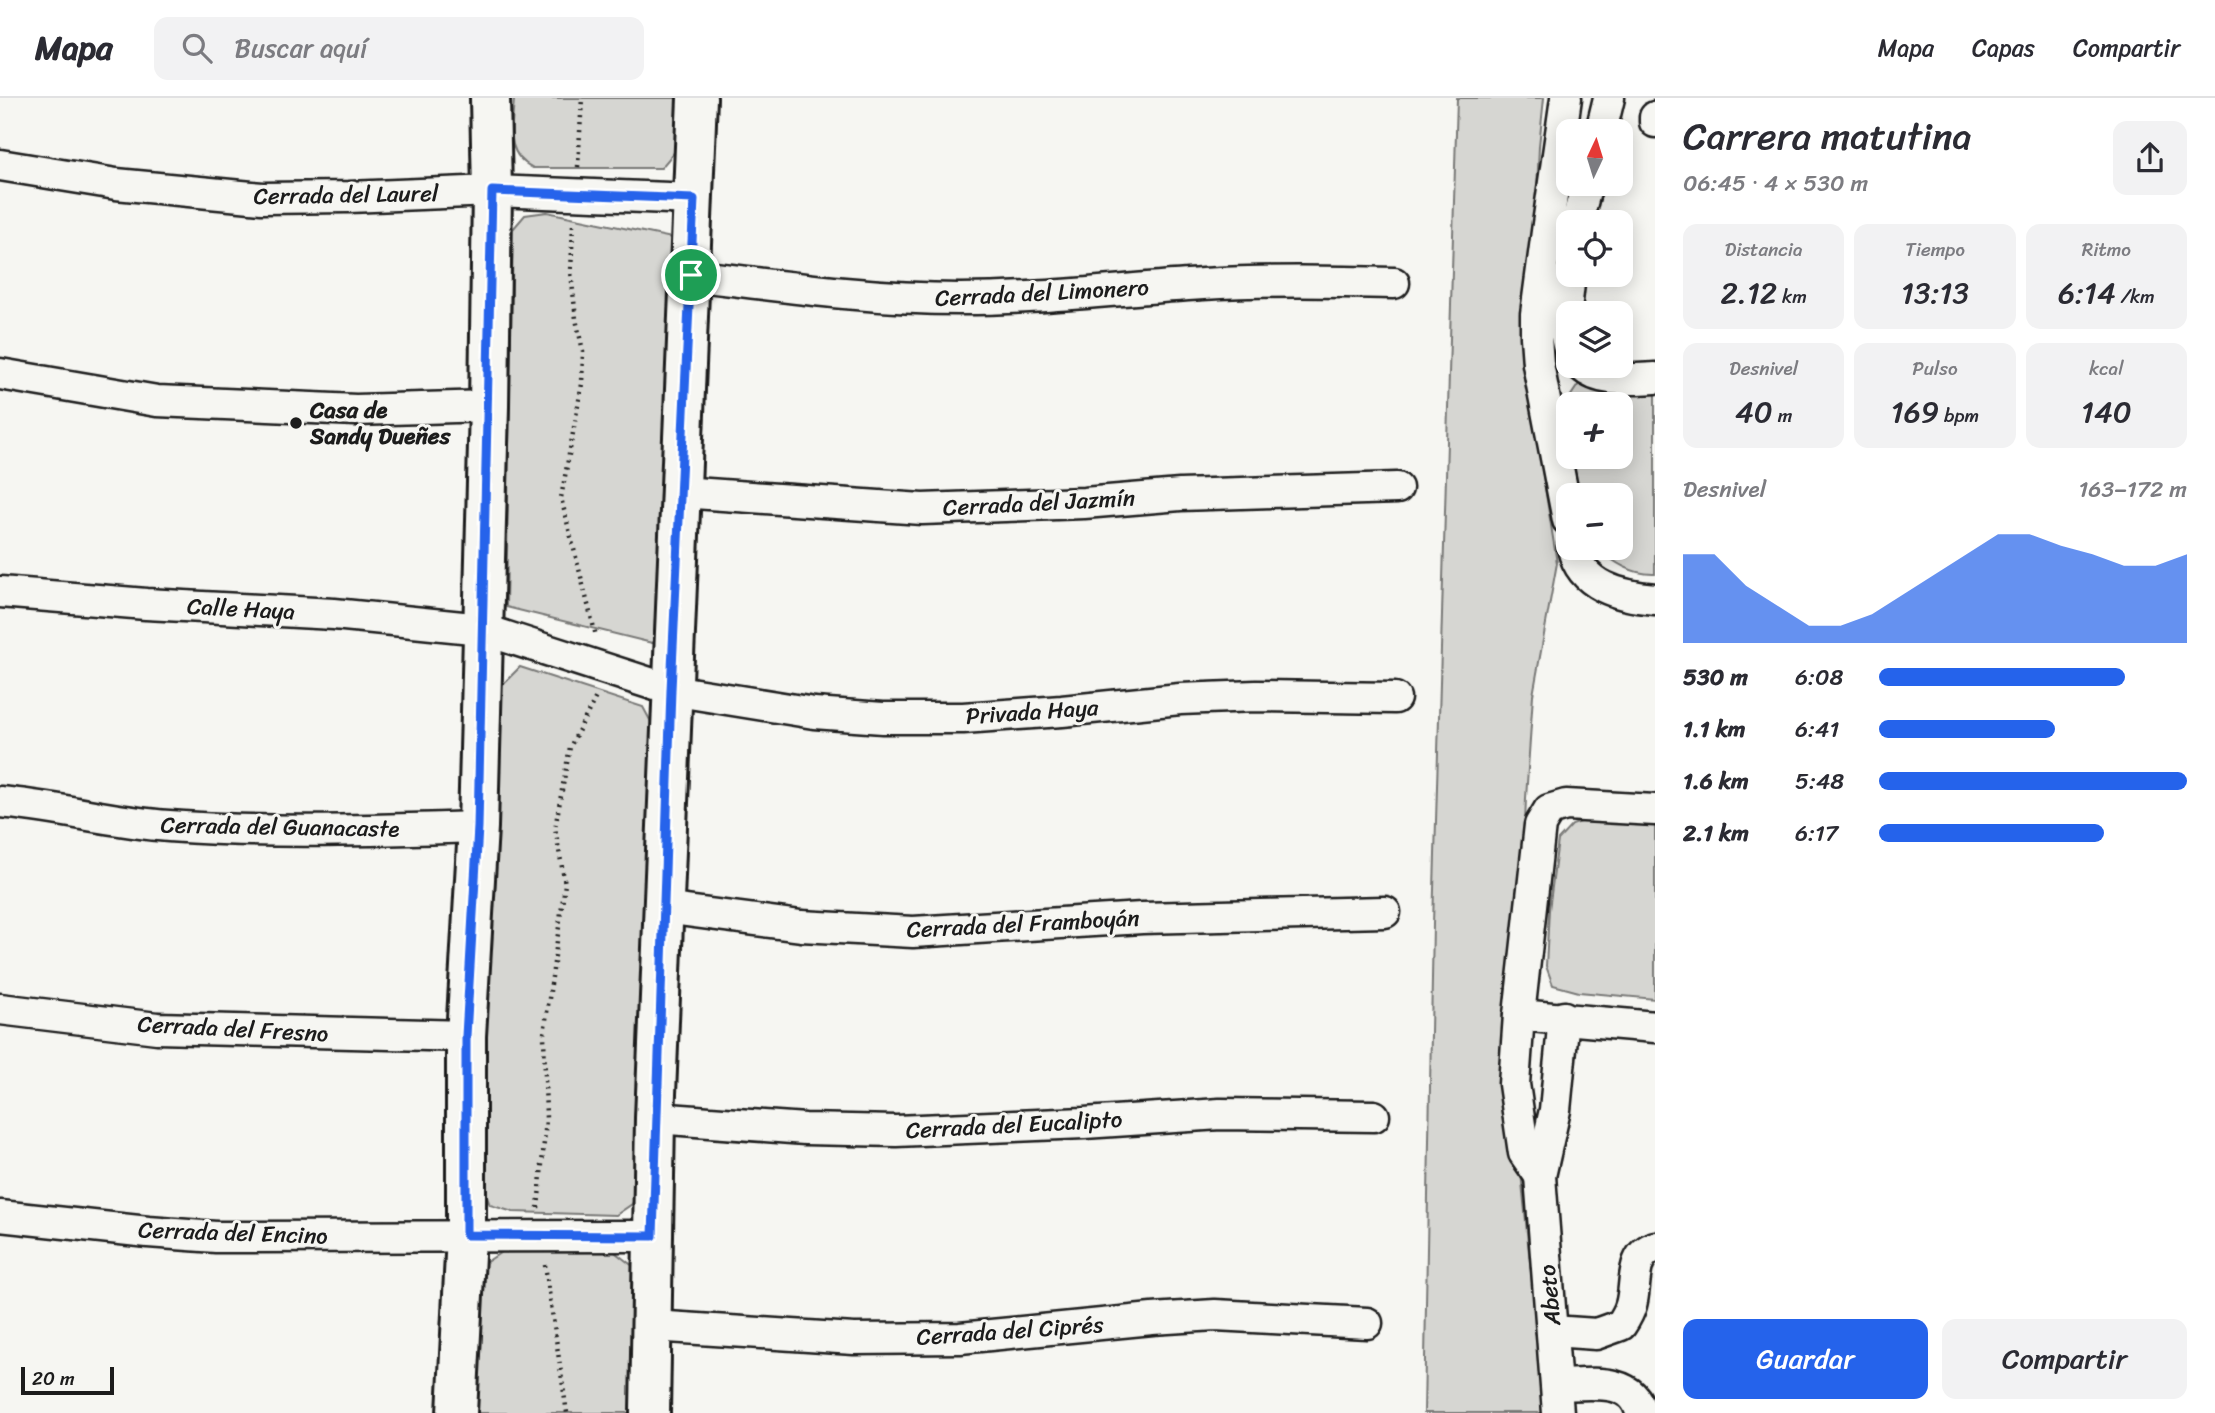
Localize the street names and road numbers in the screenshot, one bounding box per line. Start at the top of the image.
street label: Cerrada del Laurel [253,173,439,217]
street label: Cerrada del Limonero [934,267,1150,319]
street label: Cerrada del Jazmín [942,477,1136,529]
street label: Calle Haya [186,586,296,632]
street label: Privada Haya [964,687,1100,737]
street label: Cerrada del Guanacaste [160,804,400,850]
street label: Cerrada del Framboyán [905,897,1141,951]
street label: Cerrada del Fresno [137,1004,329,1054]
street label: Cerrada del Eucalipto [905,1099,1124,1151]
street label: Cerrada del Encino [138,1209,328,1257]
street label: Abeto [1527,1262,1573,1328]
street label: Cerrada del Ciprés [915,1304,1105,1358]

